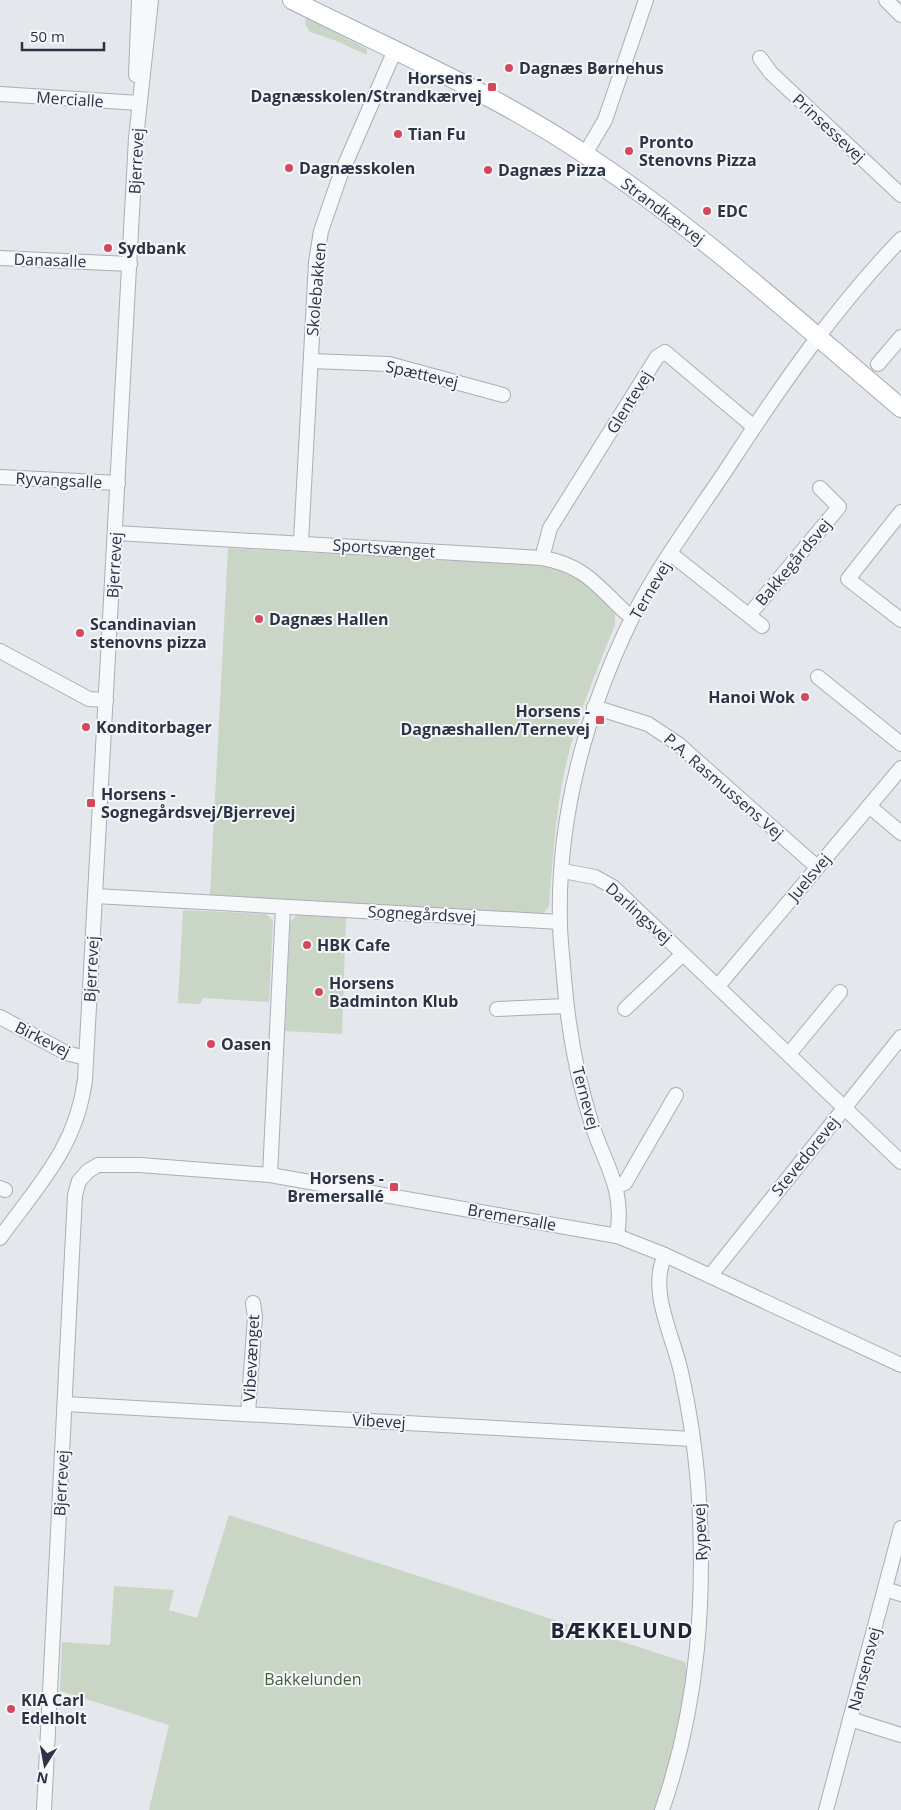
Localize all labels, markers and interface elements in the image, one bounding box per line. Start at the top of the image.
scale bar [22,20,105,52]
text: 50 m [30,26,65,46]
place label: Dagnæs Børnehus [519,57,664,79]
marker: Dagnæs Børnehus [503,62,515,74]
place label: Horsens - Dagnæsskolen/Strandkærvej [250,67,482,107]
marker: Horsens - Dagnæsskolen/Strandkærvej [486,81,498,93]
street label: Mercialle [36,86,104,112]
street label: Prinsessevej [788,89,870,167]
place label: Tian Fu [408,123,466,145]
street label: Bjerrevej [123,127,149,195]
marker: Tian Fu [392,128,404,140]
place label: Pronto Stenovns Pizza [639,131,757,171]
marker: Pronto Stenovns Pizza [623,145,635,157]
place label: Dagnæsskolen [299,157,415,179]
place label: Dagnæs Pizza [498,159,606,181]
marker: Dagnæsskolen [283,162,295,174]
marker: Dagnæs Pizza [482,164,494,176]
street label: Strandkærvej [617,172,709,250]
place label: EDC [717,200,748,222]
marker: EDC [701,205,713,217]
place label: Sydbank [118,237,186,259]
street label: Skolebakken [301,241,331,337]
marker: Sydbank [102,242,114,254]
street label: Danasalle [13,248,87,272]
street label: Spættevej [384,355,460,393]
street label: Glentevej [601,366,657,438]
street label: Ryvangsalle [15,467,103,493]
street label: Bakkegårdsvej [750,514,836,610]
street label: Bjerrevej [101,531,127,599]
street label: Sportsvænget [332,533,436,563]
street label: Ternevej [624,557,676,623]
place label: Dagnæs Hallen [269,608,388,630]
place label: Scandinavian stenovns pizza [90,613,207,653]
marker: Dagnæs Hallen [253,613,265,625]
marker: Scandinavian stenovns pizza [74,627,86,639]
place label: Hanoi Wok [708,686,795,708]
marker: Hanoi Wok [799,691,811,703]
place label: Horsens - Dagnæshallen/Ternevej [400,700,590,740]
marker: Horsens - Dagnæshallen/Ternevej [594,714,606,726]
place label: Konditorbager [96,716,212,738]
marker: Konditorbager [80,721,92,733]
street label: P.A. Rasmussens Vej [660,728,788,844]
place label: Horsens - Sognegårdsvej/Bjerrevej [101,783,295,823]
marker: Horsens - Sognegårdsvej/Bjerrevej [85,797,97,809]
street label: Juelsvej [781,849,835,907]
street label: Darlingsvej [601,877,677,949]
street label: Sognegårdsvej [367,900,477,928]
place label: HBK Cafe [317,934,390,956]
street label: Bjerrevej [78,935,104,1003]
marker: HBK Cafe [301,939,313,951]
place label: Horsens Badminton Klub [329,972,458,1012]
marker: Horsens Badminton Klub [313,986,325,998]
street label: Birkevej [12,1016,74,1062]
place label: Oasen [221,1033,271,1055]
marker: Oasen [205,1038,217,1050]
street label: Ternevej [567,1064,605,1132]
street label: Stevedorevej [766,1112,844,1200]
place label: Horsens - Bremersallé [287,1167,384,1207]
marker: Horsens - Bremersallé [388,1181,400,1193]
street label: Bremersalle [466,1198,558,1236]
street label: Vibevænget [238,1314,264,1402]
street label: Vibevej [352,1409,406,1433]
street label: Bjerrevej [48,1449,74,1517]
street label: Rypevej [688,1503,712,1561]
district label: BÆKKELUND [550,1616,694,1644]
street label: Nansensvej [842,1625,886,1713]
park label: Bakkelunden [264,1668,362,1690]
place label: KIA Carl Edelholt [21,1689,87,1729]
marker: KIA Carl Edelholt [5,1703,17,1715]
north arrow [20,1740,70,1790]
text: N [35,1768,50,1789]

